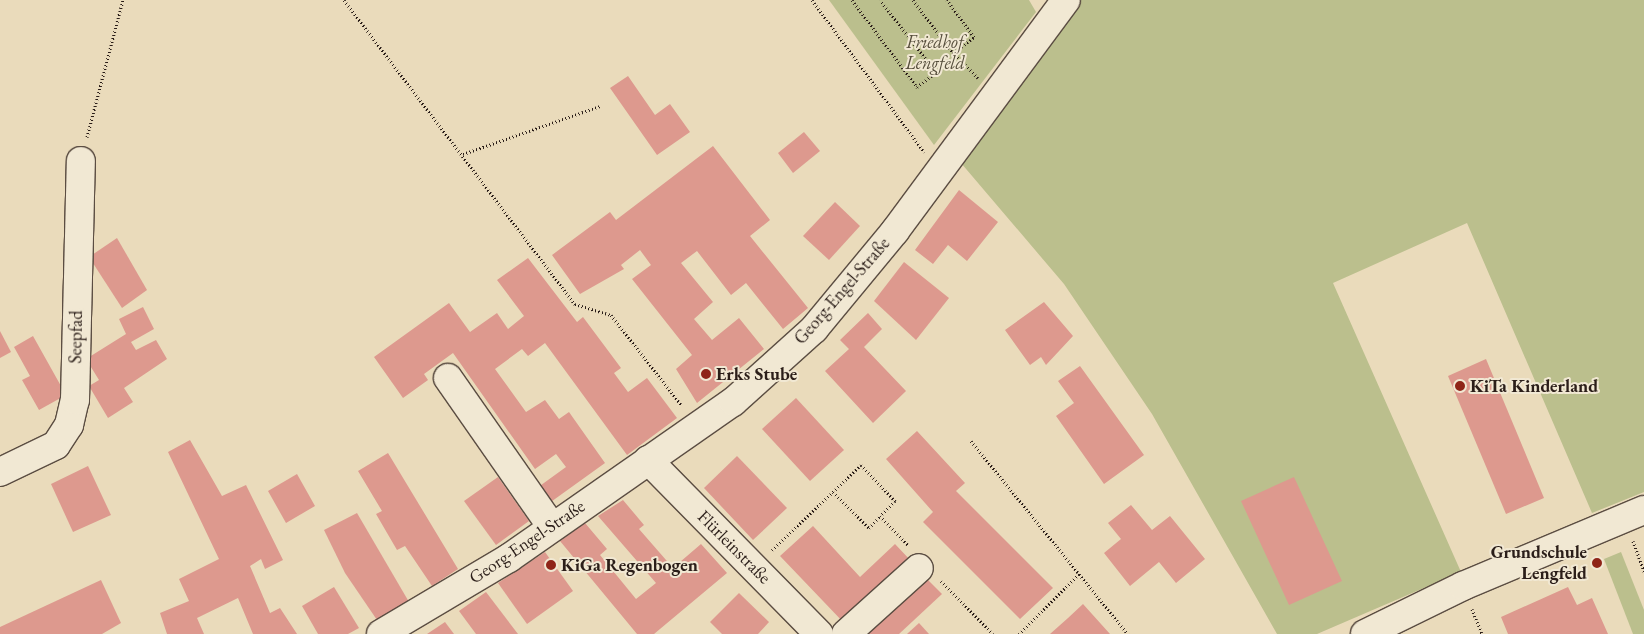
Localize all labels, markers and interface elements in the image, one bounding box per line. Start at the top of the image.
park label: Friedhof Lengfeld [905,32,965,74]
street label: Georg-Engel-Straße [790,233,894,349]
street label: Seepfad [65,310,87,364]
place label: Erks Stube [716,363,797,385]
marker: Erks Stube [700,368,712,380]
place label: KiTa Kinderland [1470,375,1598,397]
marker: KiTa Kinderland [1454,380,1466,392]
street label: Georg-Engel-Straße [465,495,589,589]
street label: Flürleinstraße [693,506,775,588]
place label: Grundschule Lengfeld [1491,542,1587,584]
place label: KiGa Regenbogen [561,554,698,576]
marker: Grundschule Lengfeld [1591,557,1603,569]
marker: KiGa Regenbogen [545,559,557,571]

